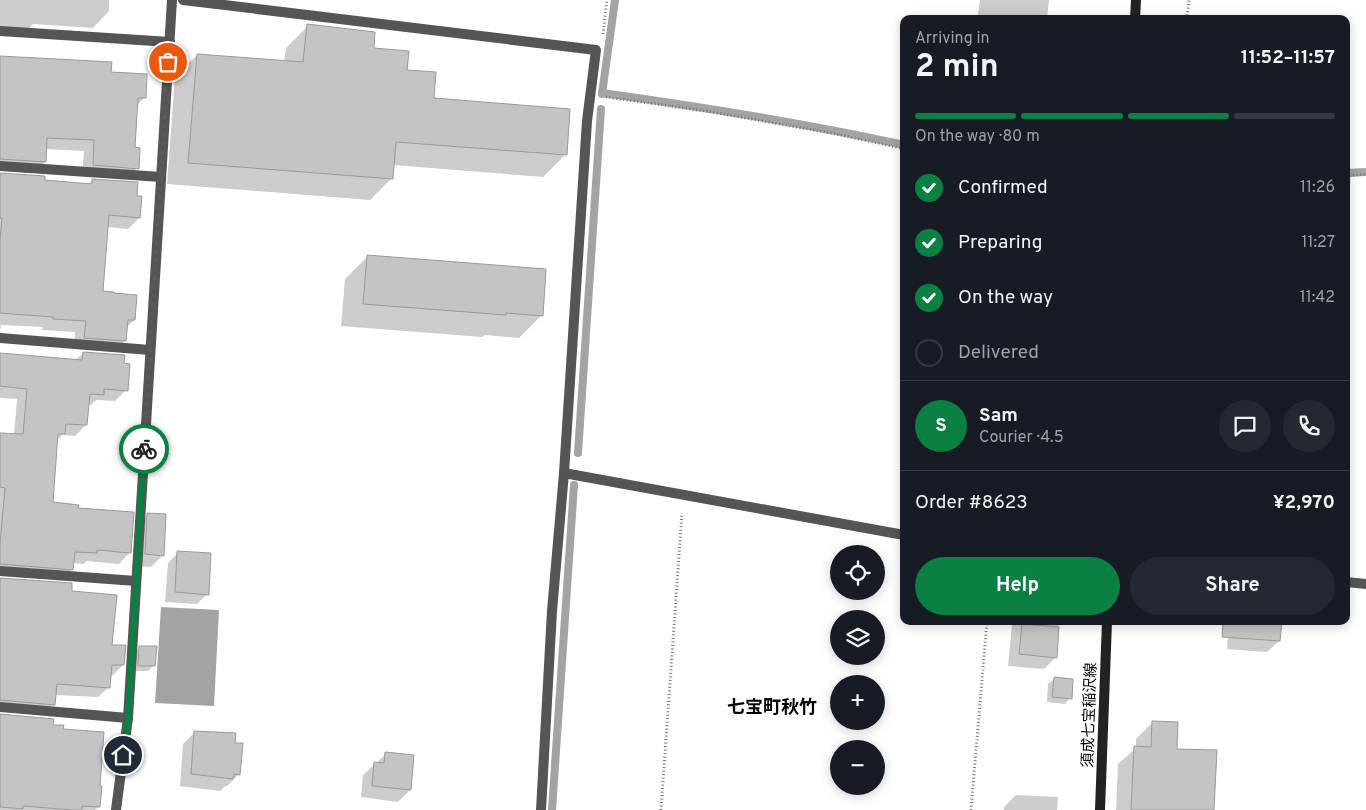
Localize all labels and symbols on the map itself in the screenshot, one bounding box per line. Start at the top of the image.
pin [147,41,189,83]
courier [119,424,169,474]
street label: 須成七宝稲沢線 [1079,662,1102,768]
district label: 七宝町秋竹 [727,697,817,720]
pin [102,734,144,776]

